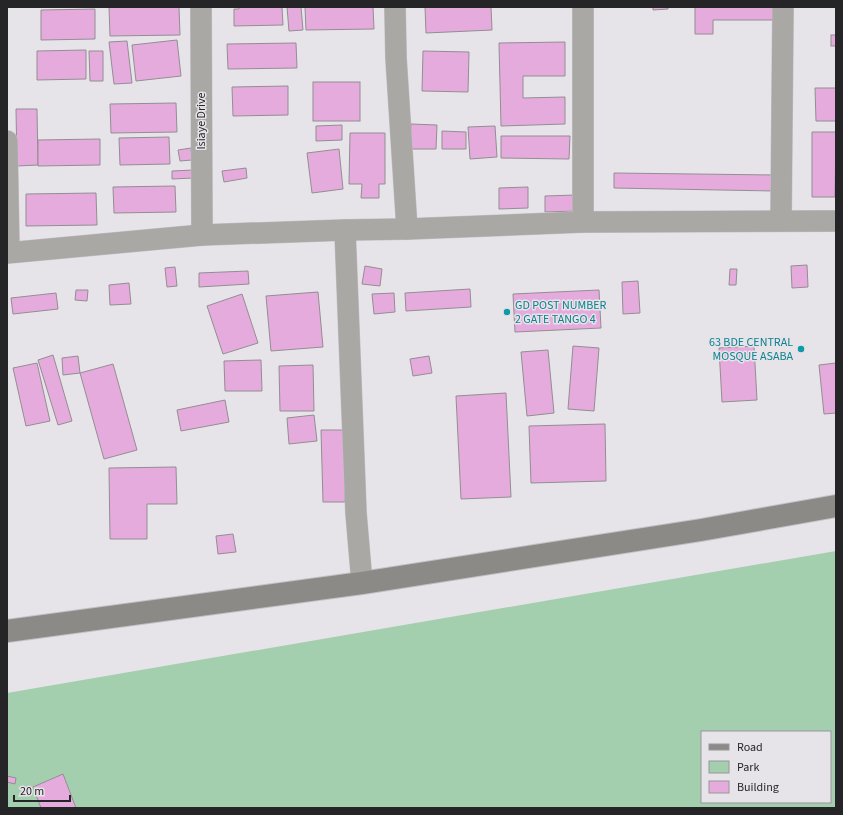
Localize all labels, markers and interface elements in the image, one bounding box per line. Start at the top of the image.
street label: Isiaye Drive [193,92,210,150]
place label: GD POST NUMBER 2 GATE TANGO 4 [515,297,607,328]
marker: GD POST NUMBER 2 GATE TANGO 4 [502,307,512,317]
place label: 63 BDE CENTRAL MOSQUE ASABA [709,334,793,365]
marker: 63 BDE CENTRAL MOSQUE ASABA [796,344,806,354]
legend [701,731,831,803]
text: Road [737,739,763,756]
text: Park [737,759,759,776]
scale bar [14,777,70,803]
text: Building [737,779,779,796]
text: 20 m [20,783,44,800]

